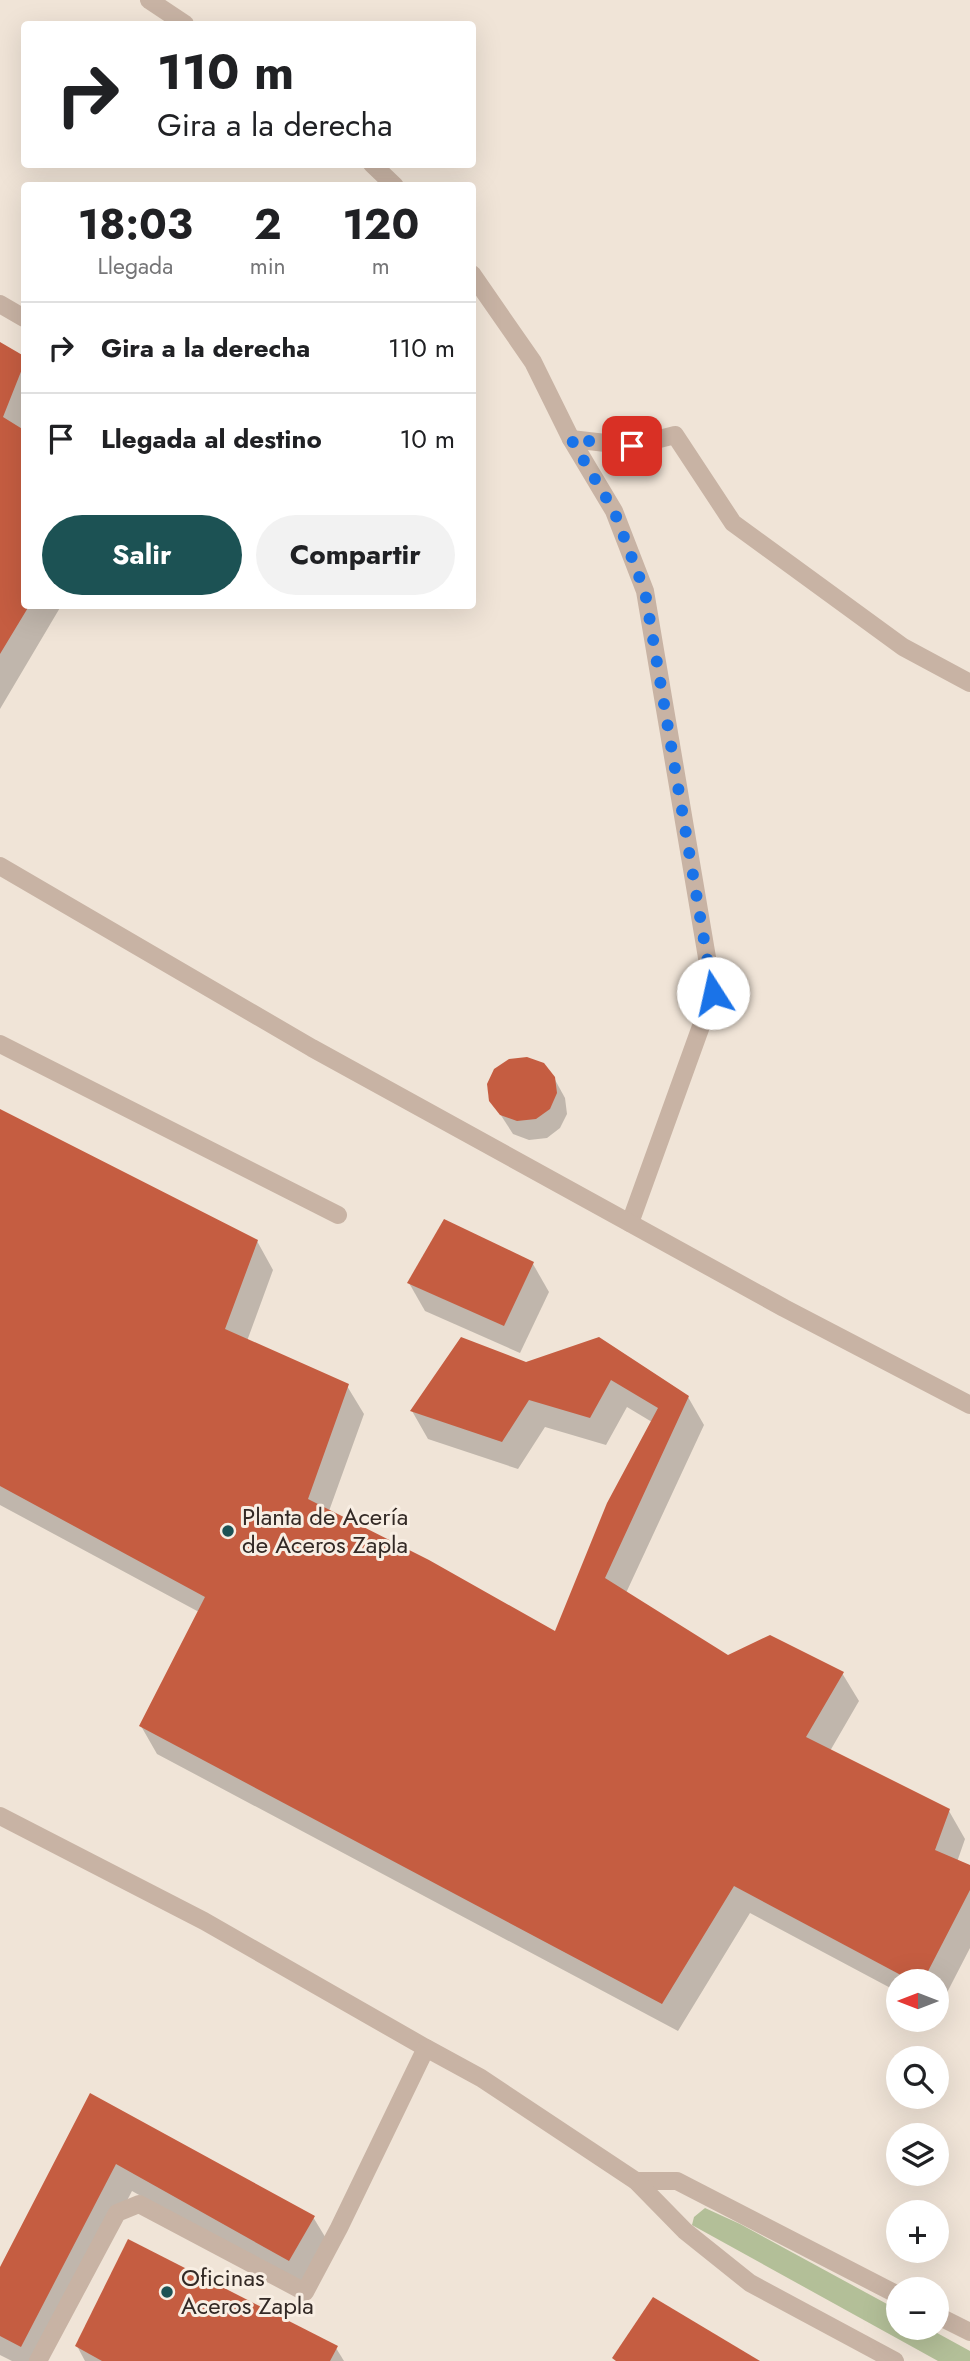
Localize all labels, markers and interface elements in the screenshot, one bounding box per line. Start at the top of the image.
text: 110 m [157,37,294,107]
icon: right [42,49,133,140]
text: Gira a la derecha [157,102,393,148]
text: 18:03 [78,194,193,255]
text: 2 [254,194,281,255]
text: 120 [342,194,419,255]
text: Llegada [97,249,173,283]
text: min [250,249,286,283]
text: m [372,249,390,283]
icon: right [42,329,80,367]
text: Gira a la derecha [101,329,310,367]
text: 110 m [388,329,455,367]
pin [602,416,662,476]
icon: arrive [42,420,80,458]
text: Llegada al destino [101,420,322,458]
text: 10 m [400,420,455,458]
icon: arrive [613,427,651,465]
button: Salir [42,515,242,595]
button: Compartir [256,515,455,595]
position arrow [676,956,750,1030]
place label: Planta de Acería de Aceros Zapla [242,1499,408,1562]
marker: Planta de Acería de Aceros Zapla [220,1523,236,1539]
north arrow [886,1969,948,2032]
map controls [886,1969,949,2340]
button: search [886,2046,949,2109]
button: layers [886,2123,949,2186]
button: + [886,2200,949,2263]
place label: Oficinas Aceros Zapla [181,2260,314,2323]
button: − [886,2277,949,2340]
marker: Oficinas Aceros Zapla [159,2284,175,2300]

